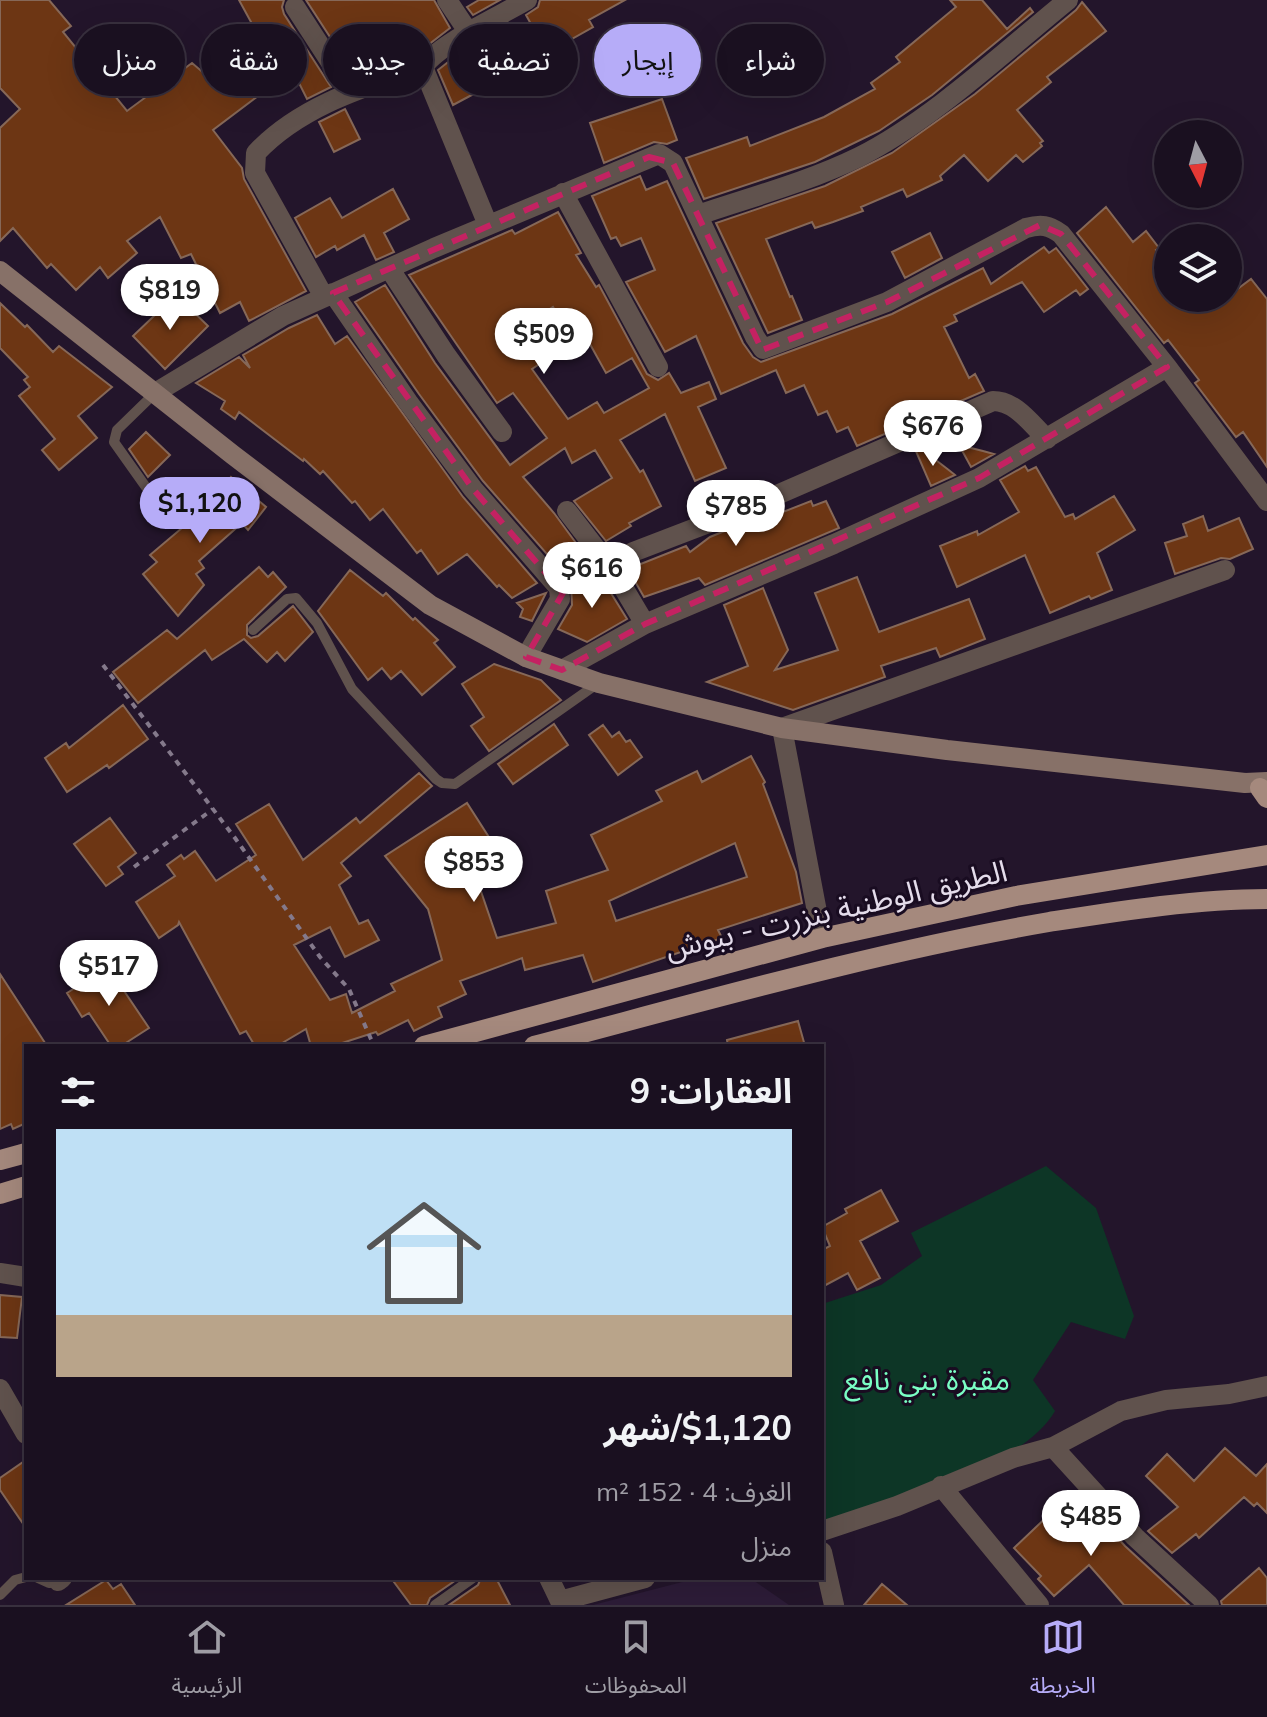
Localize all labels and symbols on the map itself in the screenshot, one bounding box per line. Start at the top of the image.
north arrow [1154,120,1242,208]
pin: $819 [123,264,217,332]
pin: $509 [497,308,591,376]
pin: $676 [886,400,980,468]
pin: $1,120 [135,477,265,545]
pin: $785 [689,480,783,548]
pin: $616 [545,542,639,610]
pin: $853 [427,836,521,904]
street label: الطريق الوطنية بنزرت - ببوش [661,851,1011,967]
pin: $517 [62,940,156,1008]
park label: مقبرة بني نافع [844,1360,1010,1403]
pin: $485 [1044,1490,1138,1558]

